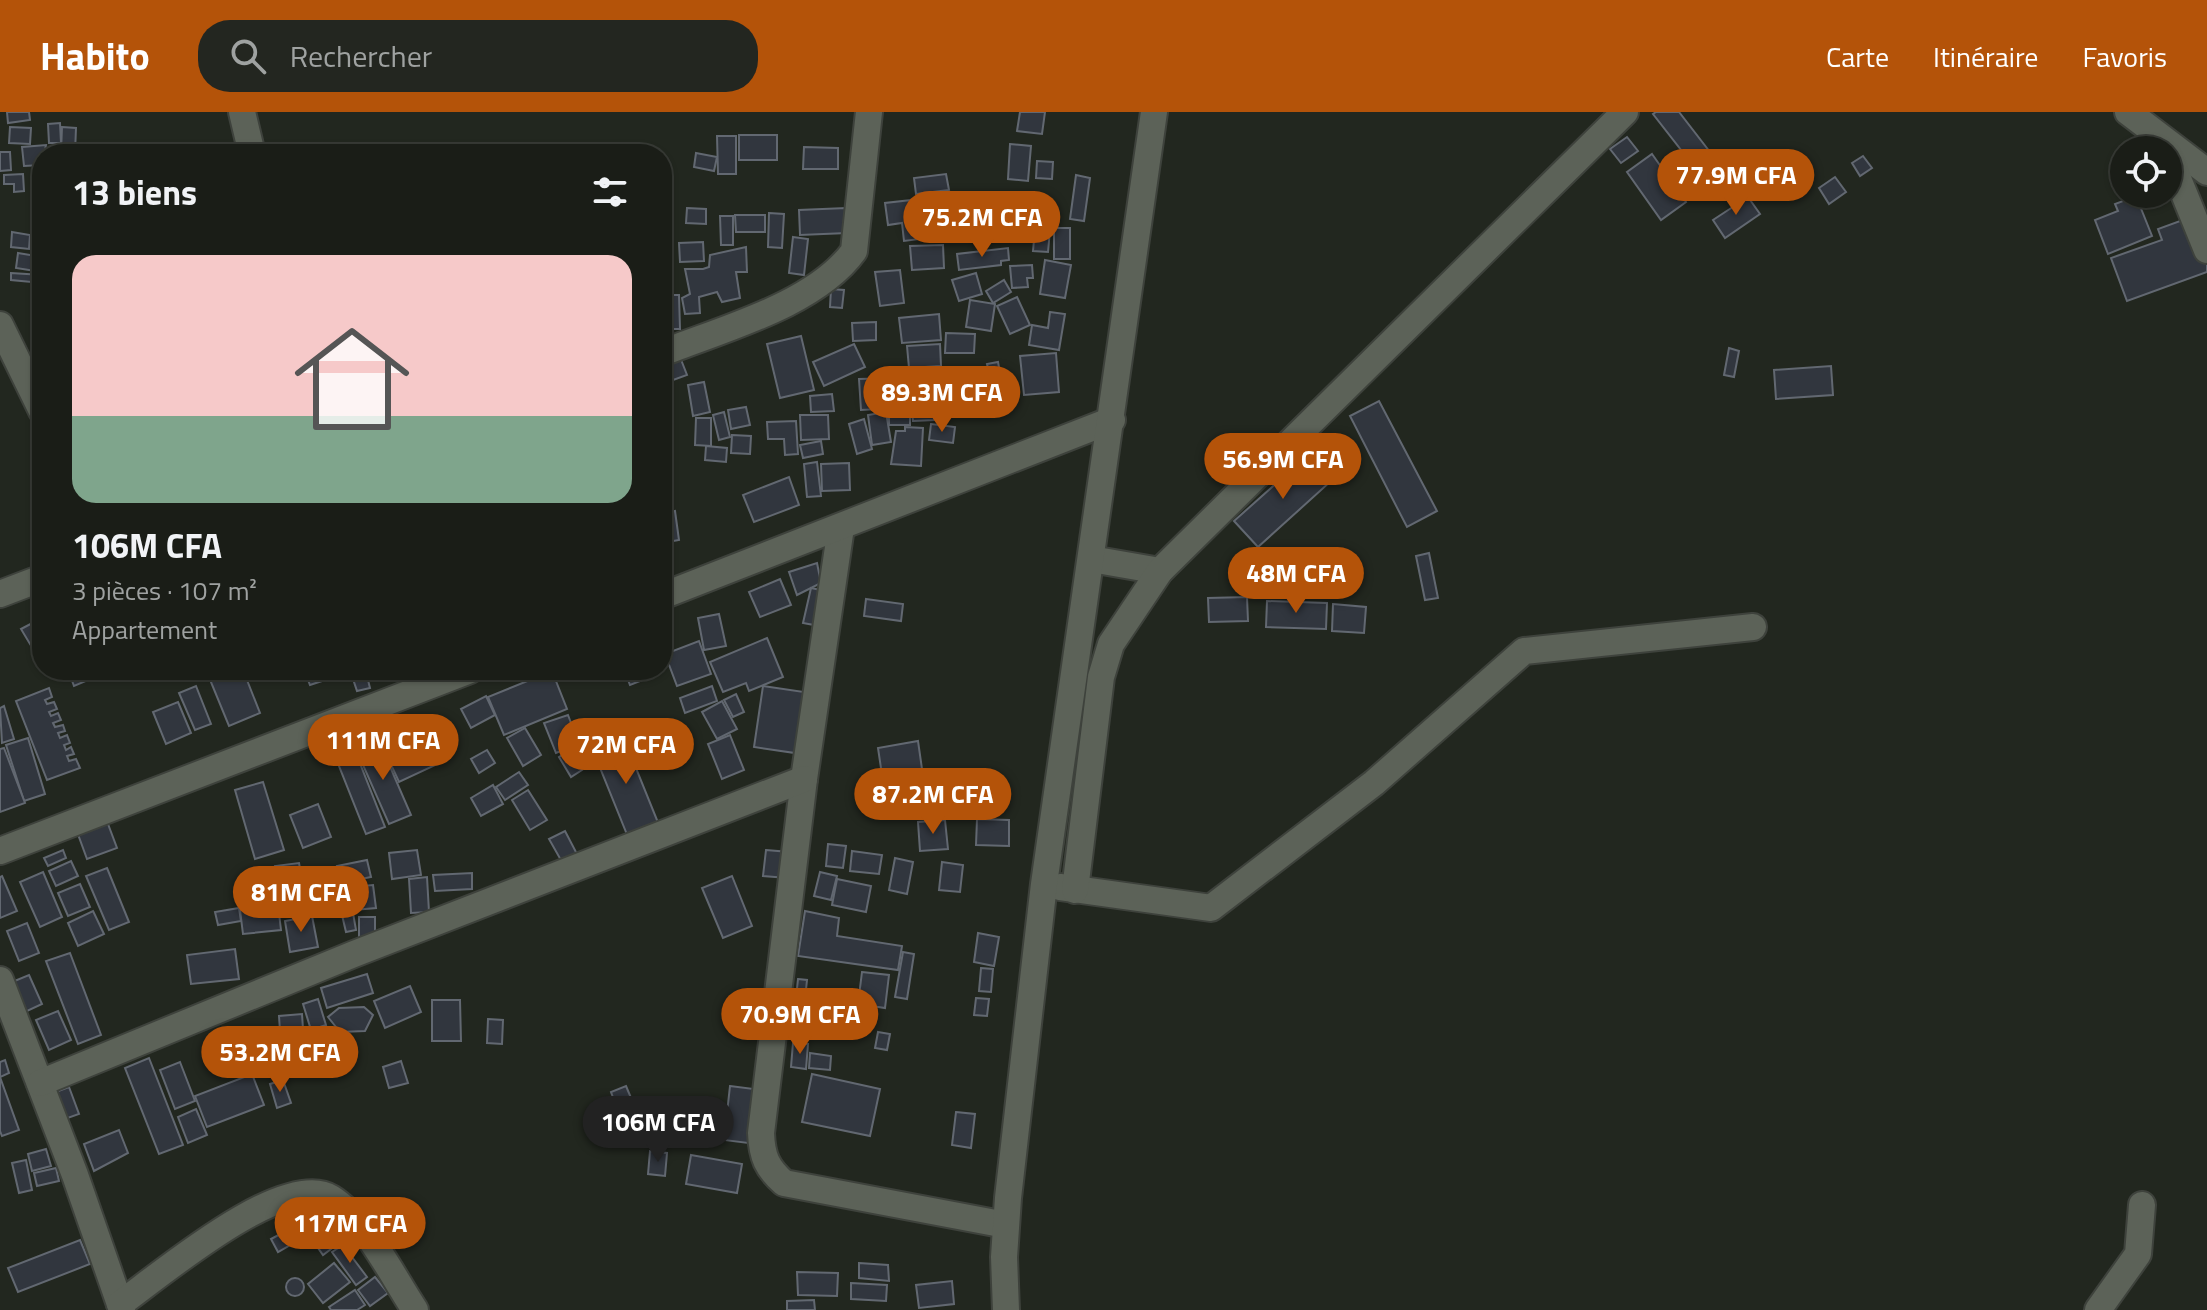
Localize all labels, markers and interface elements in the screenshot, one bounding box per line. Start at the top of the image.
search box [198,20,758,92]
text: Habito [40,27,150,85]
text: Rechercher [290,33,432,79]
icon: search [226,34,270,78]
text: Carte [1826,35,1889,78]
text: Itinéraire [1933,35,2038,78]
text: Favoris [2082,35,2167,78]
map controls [2110,136,2182,208]
button: locate [2110,136,2182,208]
pin: 77.9M CFA [1644,149,1828,217]
text: 77.9M CFA [1675,155,1797,194]
text: 13 biens [72,166,197,218]
icon: filters [588,170,632,214]
pin: 75.2M CFA [890,191,1074,259]
text: 75.2M CFA [921,197,1043,236]
icon: home [280,307,424,451]
pin: 89.3M CFA [850,366,1034,434]
text: 89.3M CFA [881,372,1003,411]
pin: 56.9M CFA [1191,433,1375,501]
text: 56.9M CFA [1222,439,1344,478]
text: 106M CFA [72,519,222,571]
pin: 48M CFA [1222,547,1370,615]
text: 48M CFA [1246,553,1346,592]
text: 3 pièces · 107 m² [72,571,257,610]
text: Appartement [72,610,217,649]
pin: 111M CFA [300,714,466,782]
pin: 72M CFA [552,718,700,786]
text: 111M CFA [326,720,440,759]
text: 72M CFA [576,724,676,763]
pin: 87.2M CFA [841,768,1025,836]
text: 87.2M CFA [872,774,994,813]
pin: 81M CFA [227,866,375,934]
text: 81M CFA [251,872,351,911]
pin: 70.9M CFA [708,988,892,1056]
text: 70.9M CFA [739,994,861,1033]
pin: 53.2M CFA [188,1026,372,1094]
text: 53.2M CFA [219,1032,341,1071]
pin: 106M CFA [575,1096,741,1164]
text: 106M CFA [601,1102,715,1141]
pin: 117M CFA [267,1197,433,1265]
text: 117M CFA [293,1203,407,1242]

